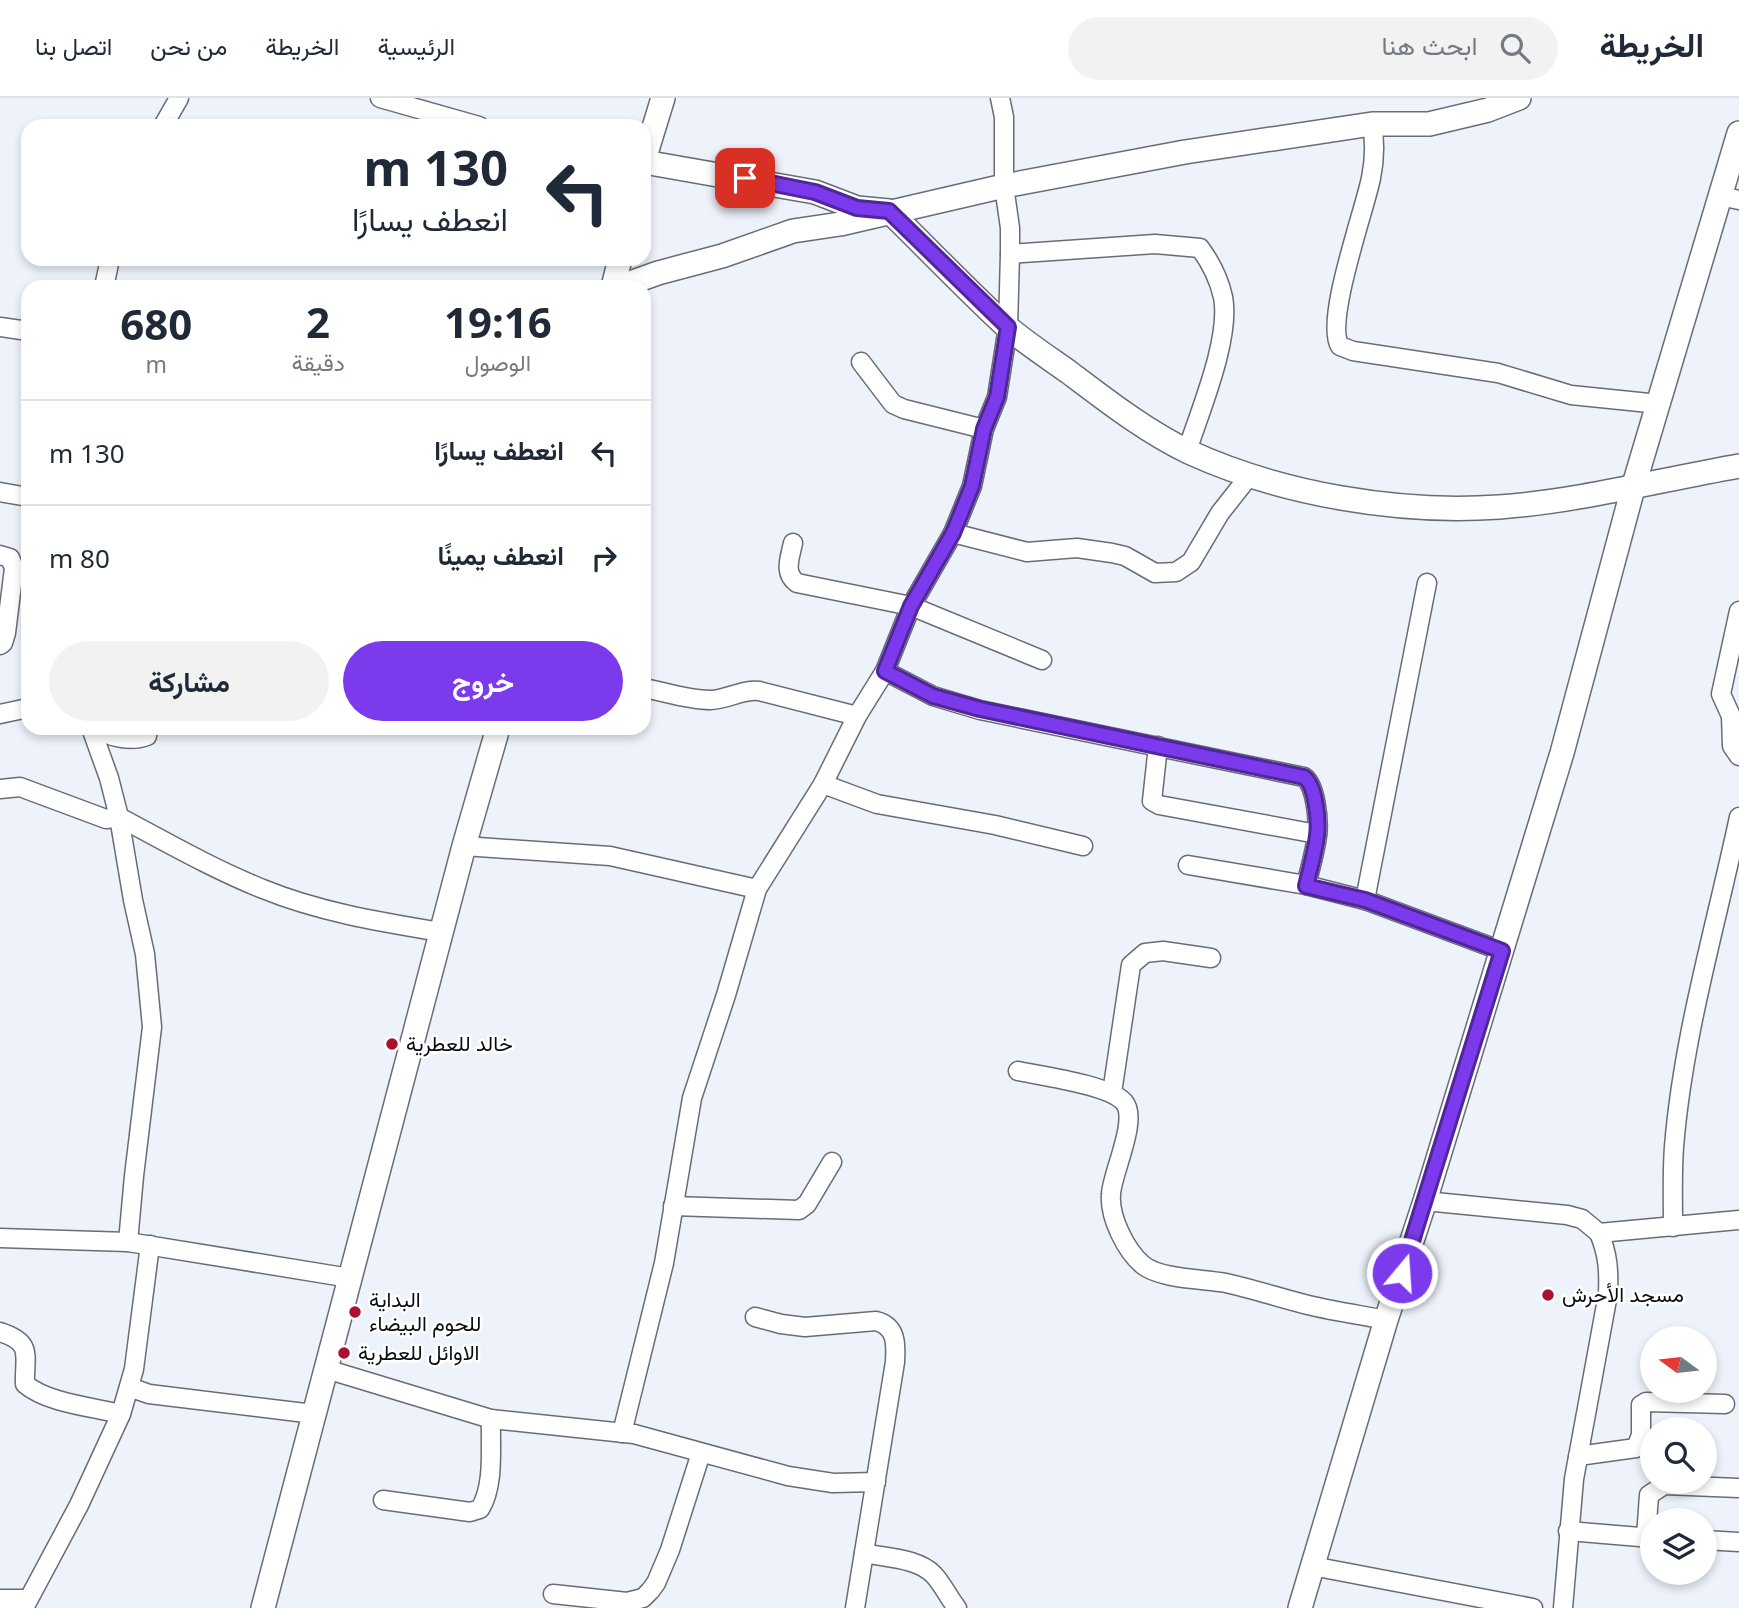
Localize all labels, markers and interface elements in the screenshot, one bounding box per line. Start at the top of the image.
search box [1068,17,1558,80]
text: الخريطة [1600,22,1704,67]
text: ابحث هنا [1382,27,1478,63]
text: اتصل بنا [35,29,112,62]
text: من نحن [150,29,227,62]
text: الخريطة [265,29,339,62]
text: الرئيسية [377,29,455,62]
icon: search [1496,29,1534,67]
text: 130 m [363,134,508,200]
icon: left [532,147,623,238]
pin [715,148,775,208]
icon: arrive [726,159,764,197]
text: انعطف يسارًا [352,197,508,240]
text: 2 [306,293,330,350]
text: 19:16 [444,293,552,350]
text: 680 [120,295,192,352]
text: دقيقة [291,346,345,378]
text: الوصول [465,346,531,378]
text: m [146,348,167,380]
text: انعطف يسارًا [434,432,564,468]
icon: left [585,434,623,472]
text: 130 m [49,435,125,471]
text: انعطف يمينًا [437,537,564,573]
icon: right [585,539,623,577]
text: 80 m [49,540,110,576]
button: مشاركة [49,641,329,721]
button: خروج [343,641,623,721]
place label: خالد للعطرية [406,1029,513,1057]
marker: خالد للعطرية [384,1036,400,1052]
position arrow [1365,1236,1439,1310]
place label: مسجد الأحرش [1562,1280,1684,1308]
place label: البداية للحوم البيضاء [369,1285,481,1338]
marker: مسجد الأحرش [1540,1287,1556,1303]
marker: البداية للحوم البيضاء [347,1304,363,1320]
north arrow [1640,1326,1717,1404]
map controls [1640,1326,1717,1585]
place label: الاوائل للعطرية [358,1338,479,1366]
marker: الاوائل للعطرية [336,1345,352,1361]
button: search [1640,1417,1717,1494]
button: layers [1640,1508,1717,1585]

